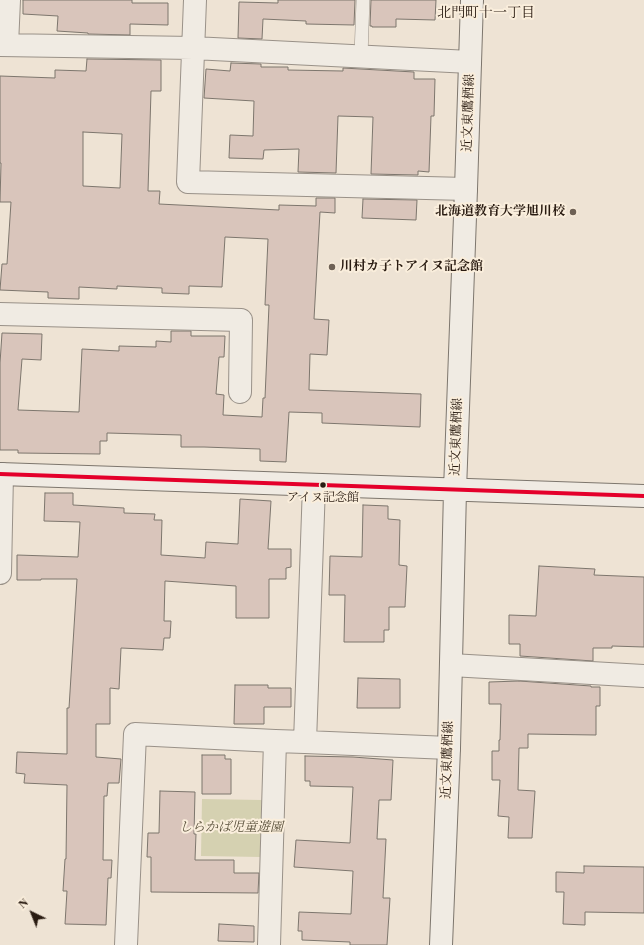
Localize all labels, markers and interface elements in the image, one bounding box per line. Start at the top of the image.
district label: 北門町十一丁目 [437,6,535,22]
street label: 近文東鷹栖線 [460,74,478,152]
place label: 北海道教育大学旭川校 [435,204,565,220]
marker: 北海道教育大学旭川校 [568,207,578,217]
place label: 川村カ子トアイヌ記念館 [340,259,483,275]
marker: 川村カ子トアイヌ記念館 [327,262,337,272]
street label: 近文東鷹栖線 [448,398,466,476]
marker: アイヌ記念館 [318,480,328,490]
place label: アイヌ記念館 [287,491,359,505]
street label: 近文東鷹栖線 [439,721,457,799]
park label: しらかば児童遊園 [179,820,283,836]
north arrow [12,893,52,933]
text: N [16,896,32,912]

